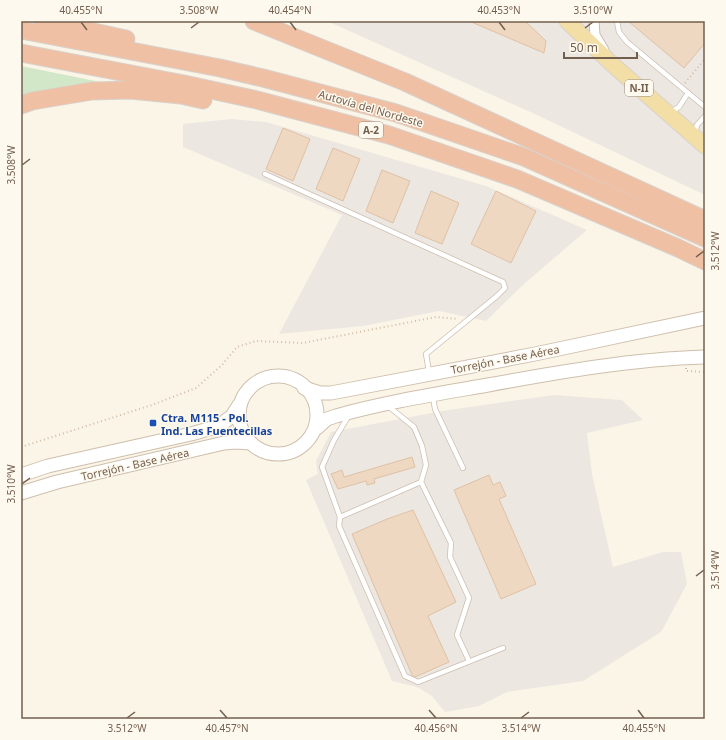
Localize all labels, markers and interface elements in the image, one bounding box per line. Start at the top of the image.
text: 40.455°N [59,3,103,17]
text: 3.508°W [179,3,219,17]
text: 40.454°N [268,3,312,17]
text: 40.453°N [477,3,521,17]
text: 3.510°W [573,3,613,17]
scale bar [564,34,637,60]
text: 50 m [570,39,598,56]
road number: N-II [625,80,653,96]
street label: Autovía del Nordeste [317,86,425,130]
road number: A-2 [359,122,383,138]
text: 3.508°W [4,145,18,185]
text: 3.512°W [708,231,722,271]
street label: Torrejón - Base Aérea [449,341,561,377]
place label: Ctra. M115 - Pol. Ind. Las Fuentecillas [161,410,273,438]
marker: Ctra. M115 - Pol. Ind. Las Fuentecillas [148,418,158,428]
street label: Torrejón - Base Aérea [80,444,190,484]
text: 3.510°W [4,464,18,504]
text: 3.514°W [708,550,722,590]
text: 3.512°W [107,721,147,735]
text: 40.457°N [205,721,249,735]
text: 40.456°N [414,721,458,735]
text: 3.514°W [501,721,541,735]
text: 40.455°N [622,721,666,735]

